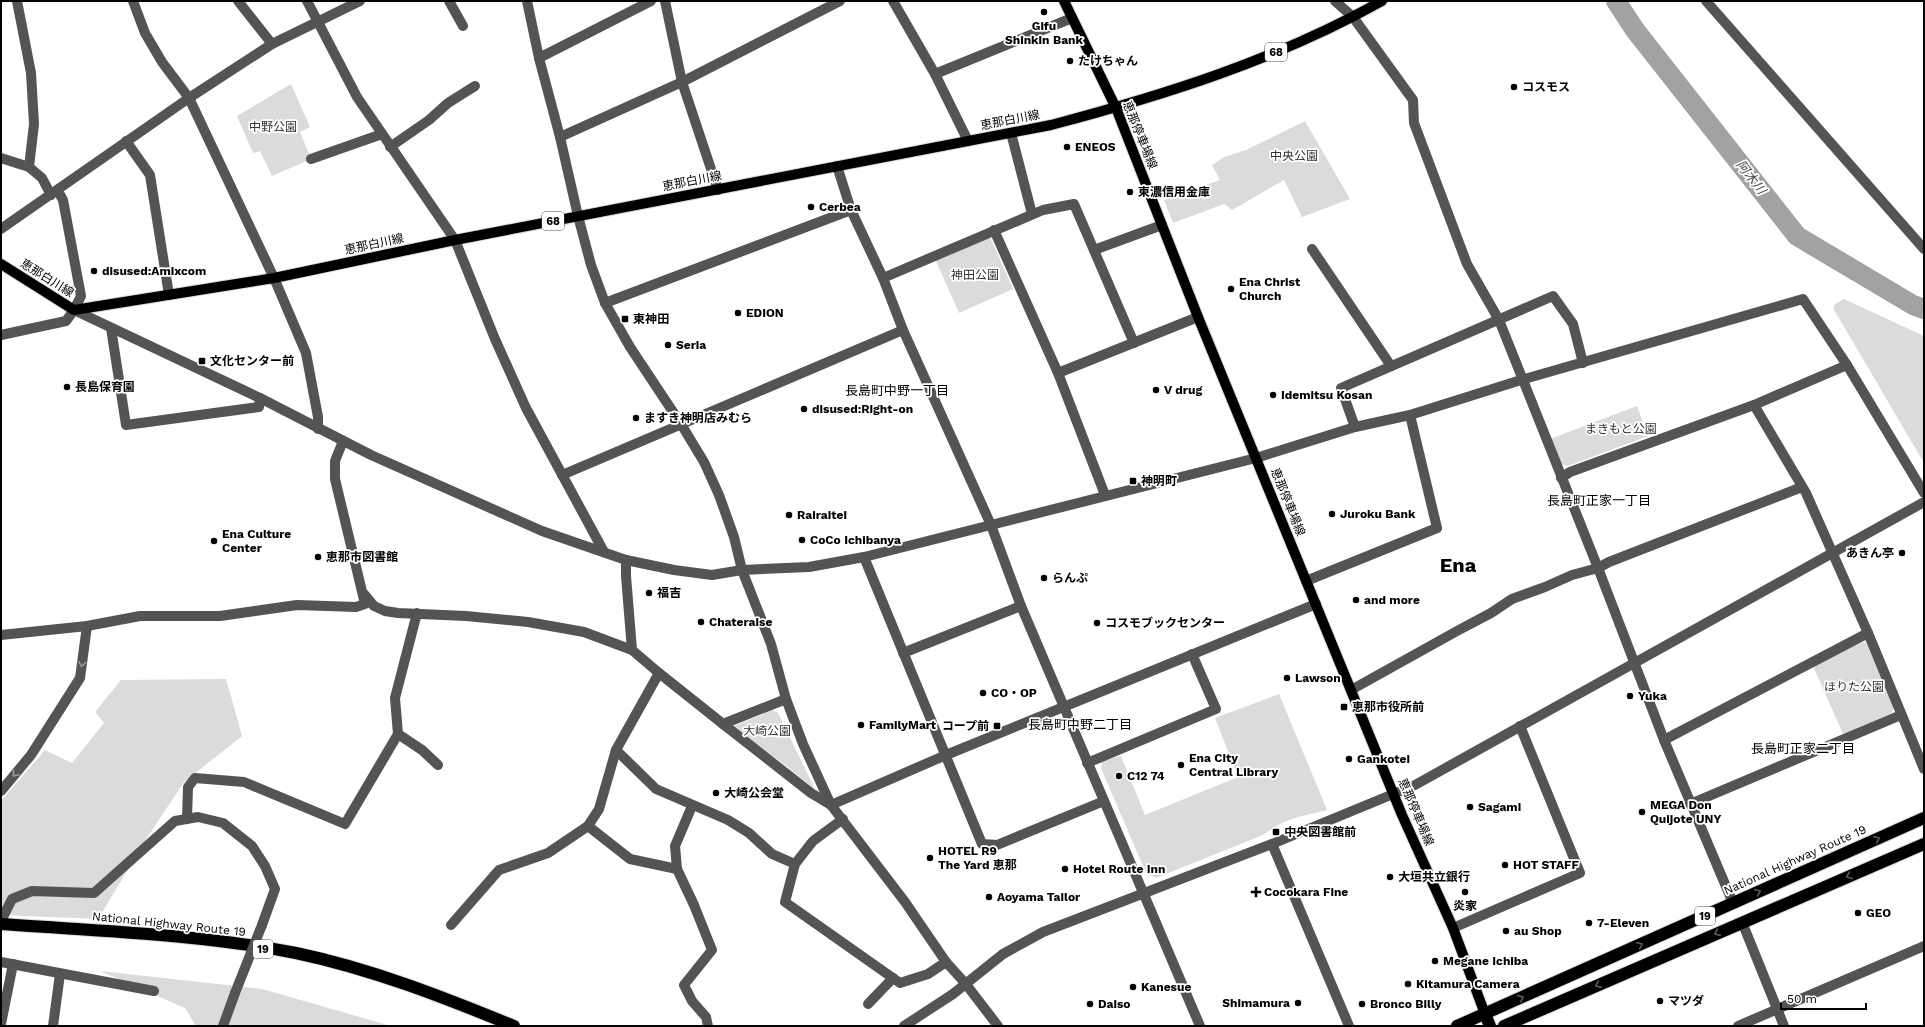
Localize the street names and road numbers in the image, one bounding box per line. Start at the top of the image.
road number: 68 [1265,43,1287,61]
street label: 恵那停車場線 [1120,99,1160,171]
street label: 恵那白川線 [979,107,1041,133]
street label: 恵那白川線 [661,168,723,194]
road number: 68 [542,212,564,230]
street label: 恵那白川線 [343,231,405,257]
street label: 恵那白川線 [18,256,76,300]
street label: 恵那停車場線 [1268,466,1308,538]
street label: 恵那停車場線 [1395,776,1437,848]
street label: National Highway Route 19 [1722,822,1868,898]
road number: 19 [1695,907,1715,925]
street label: National Highway Route 19 [91,909,247,939]
road number: 19 [253,940,273,958]

